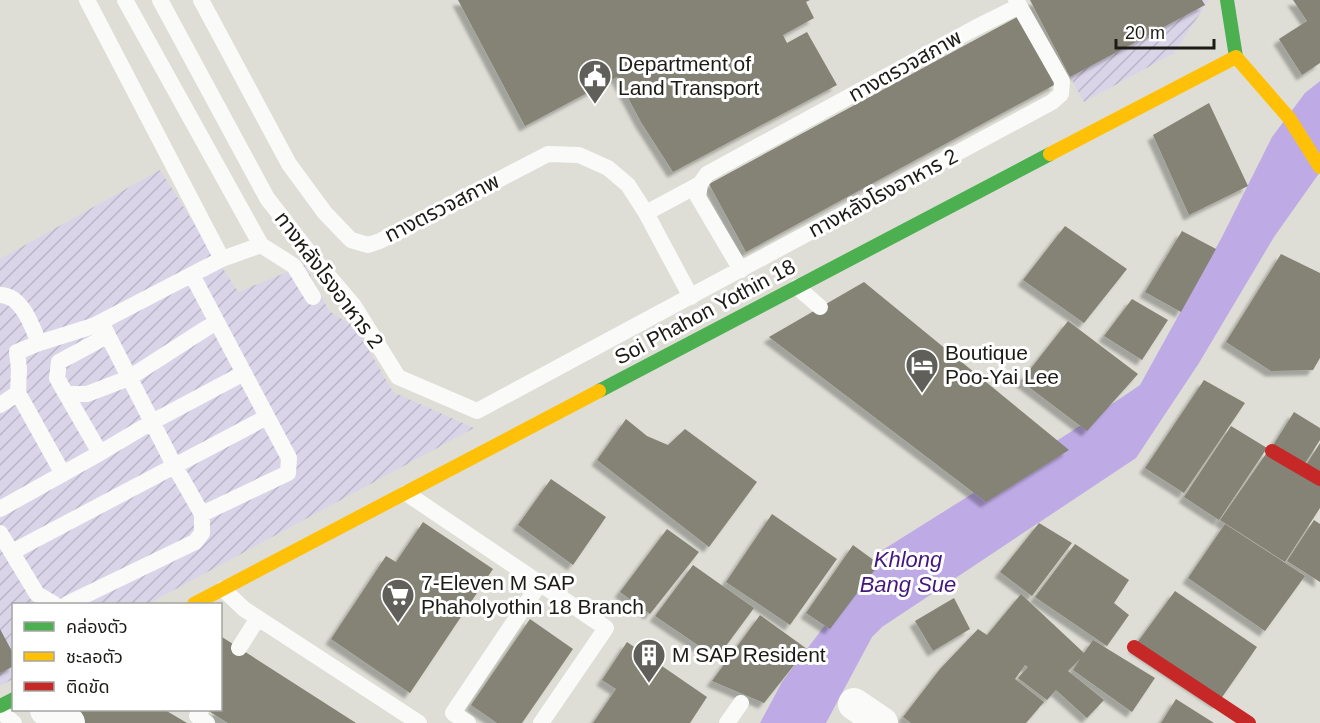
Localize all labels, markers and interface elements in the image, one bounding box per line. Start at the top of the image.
scale bar [1116,12,1214,50]
text: 20 m [1125,23,1165,43]
street label: ทางตรวจสภาพ [844,25,965,106]
place label: Department of Land Transport [618,52,759,99]
public building icon: Department of Land Transport [577,58,613,105]
street label: ทางหลังโรงอาหาร 2 [804,144,961,241]
street label: ทางตรวจสภาพ [381,169,503,246]
street label: ทางหลังโรงอาหาร 2 [271,207,388,353]
street label: Soi Phahon Yothin 18 [611,254,799,369]
place label: Boutique Poo-Yai Lee [945,341,1059,388]
hotel icon: Boutique Poo-Yai Lee [904,347,940,394]
water label: Khlong Bang Sue [860,547,956,597]
place label: 7-Eleven M SAP Phaholyothin 18 Branch [421,571,644,618]
supermarket icon: 7-Eleven M SAP Phaholyothin 18 Branch [380,577,416,624]
legend [12,603,222,711]
text: คล่องตัว [66,617,128,637]
building icon: M SAP Resident [631,637,667,684]
place label: M SAP Resident [672,643,826,666]
text: ชะลอตัว [66,647,123,667]
text: ติดขัด [66,677,109,697]

